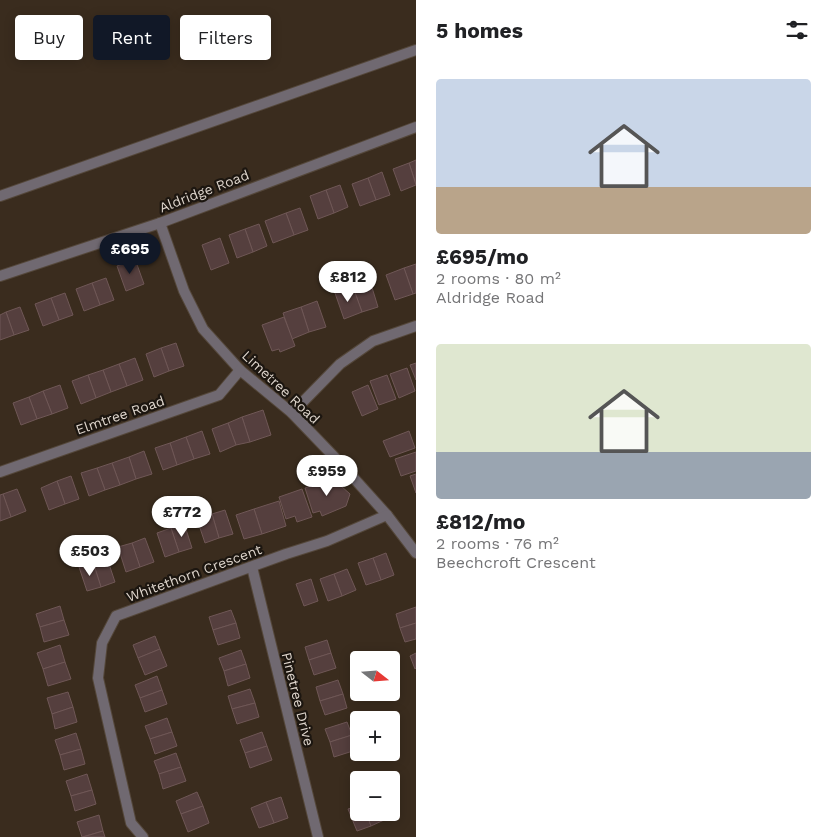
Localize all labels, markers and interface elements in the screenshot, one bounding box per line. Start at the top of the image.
chip: Buy [15,15,83,60]
chip: Rent [93,15,170,60]
chip: Filters [180,15,271,60]
icon: filters [783,16,811,44]
text: 5 homes [436,18,523,43]
icon: home [579,111,669,201]
street label: Aldridge Road [157,167,251,215]
pin: £695 [100,232,160,275]
text: £695 [111,239,149,258]
text: £695/mo [436,244,528,269]
pin: £812 [318,260,378,303]
text: £812 [330,267,366,286]
text: 2 rooms · 80 m² [436,269,561,288]
text: Aldridge Road [436,288,545,307]
street label: Limetree Road [239,347,323,427]
icon: home [579,376,669,466]
street label: Elmtree Road [73,392,167,438]
pin: £959 [297,454,357,497]
text: £959 [308,461,346,480]
pin: £772 [152,496,212,538]
text: £772 [163,502,201,521]
text: £812/mo [436,509,525,534]
pin: £503 [60,534,120,577]
text: 2 rooms · 76 m² [436,534,559,553]
text: £503 [71,541,109,560]
street label: Whitethorn Crescent [124,541,264,605]
text: Beechcroft Crescent [436,553,596,572]
street label: Pinetree Drive [279,651,317,747]
north arrow [350,651,400,701]
map controls [350,651,400,821]
button: + [350,711,400,761]
button: − [350,771,400,821]

